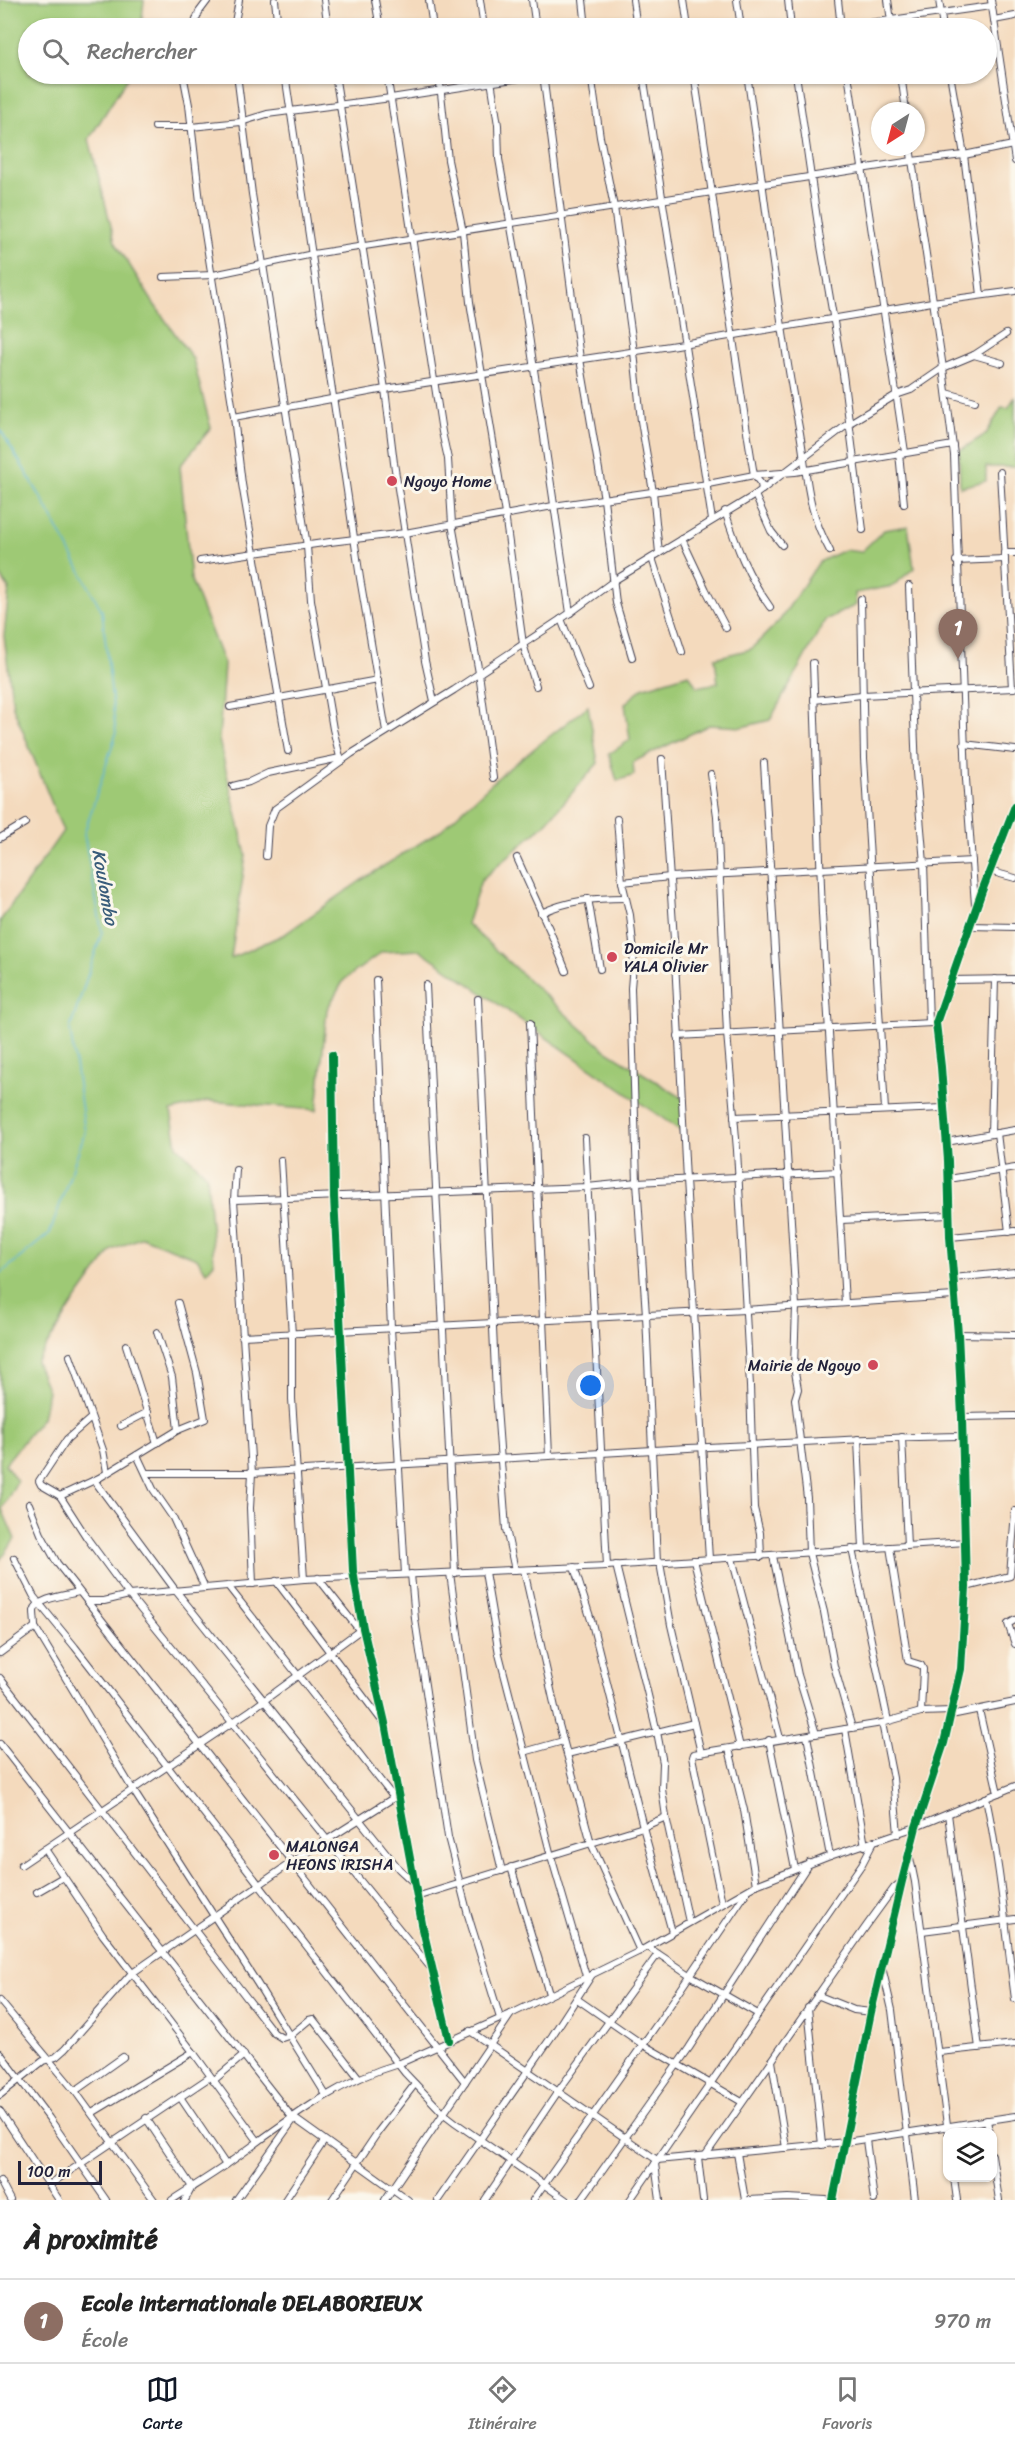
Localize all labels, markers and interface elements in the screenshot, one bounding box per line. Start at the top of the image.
search box [18,18,997,84]
text: Rechercher [87,32,197,71]
icon: search [39,35,72,68]
north arrow [871,102,925,156]
place label: Ngoyo Home [404,467,492,496]
marker: Ngoyo Home [385,474,399,488]
pin: 1 [938,610,978,659]
water label: Koulombo [83,847,128,929]
place label: Domicile Mr YALA Olivier [624,934,710,981]
marker: Domicile Mr YALA Olivier [605,950,619,964]
place label: Mairie de Ngoyo [748,1351,861,1380]
marker: Mairie de Ngoyo [866,1358,880,1372]
your location [576,1371,605,1400]
place label: MALONGA HEONS IRISHA [286,1832,393,1879]
marker: MALONGA HEONS IRISHA [267,1848,281,1862]
map controls [943,2128,997,2182]
button: layers [943,2128,997,2182]
text: 100 m [27,2157,71,2186]
scale bar [18,2158,102,2186]
text: À proximité [24,2216,158,2262]
text: Ecole internationale DELABORIEUX [81,2284,423,2323]
text: 1 [39,2304,48,2339]
text: 970 m [934,2304,991,2339]
text: École [81,2323,128,2358]
tab: Carte [143,2373,183,2438]
tab: Itinéraire [468,2373,537,2438]
tab: Favoris [822,2373,872,2438]

